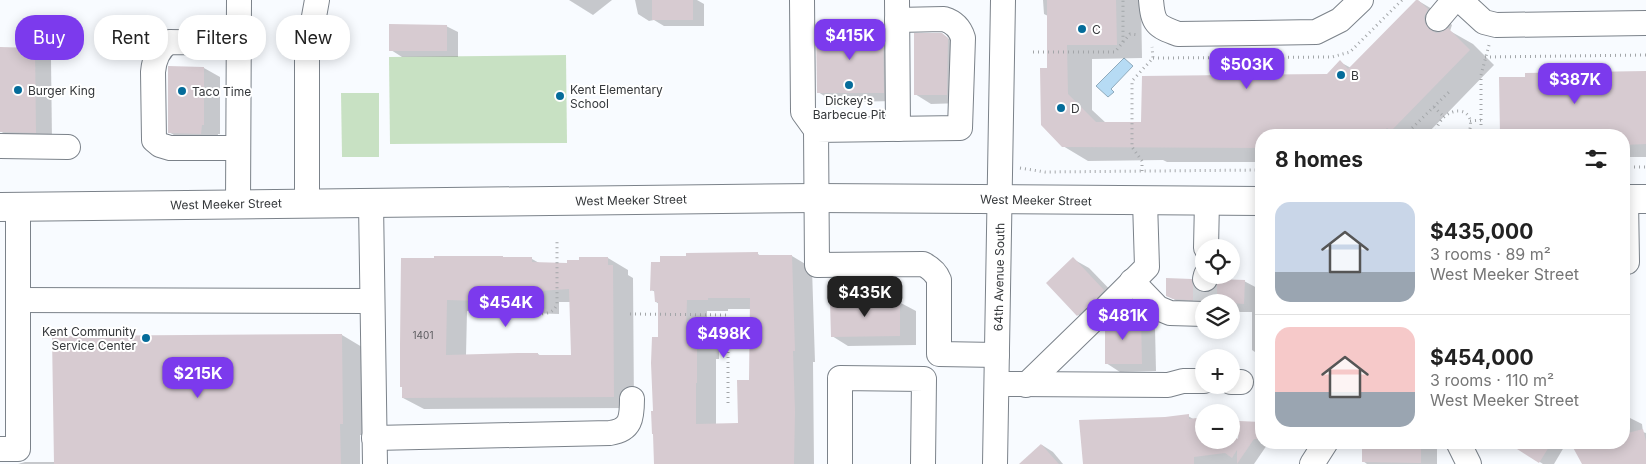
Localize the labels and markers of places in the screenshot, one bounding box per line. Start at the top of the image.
pin: $415K [815,18,885,61]
place label: C [1092,22,1101,37]
marker: C [1076,23,1088,35]
pin: $503K [1212,48,1282,90]
pin: $387K [1540,62,1610,105]
place label: B [1351,68,1359,83]
marker: B [1335,69,1347,81]
marker: Dickey's Barbecue Pit [843,79,855,91]
place label: Kent Elementary School [570,82,663,111]
place label: Burger King [28,83,95,98]
marker: Burger King [12,84,24,96]
place label: Taco Time [192,84,251,99]
marker: Taco Time [176,85,188,97]
marker: Kent Elementary School [554,90,566,102]
place label: Dickey's Barbecue Pit [813,93,885,122]
place label: D [1071,101,1080,116]
marker: D [1055,102,1067,114]
pin: $435K [830,276,900,318]
pin: $454K [471,286,541,328]
pin: $481K [1088,298,1158,341]
pin: $498K [689,316,759,359]
place label: Kent Community Service Center [42,324,136,353]
marker: Kent Community Service Center [140,332,152,344]
pin: $215K [163,356,233,399]

